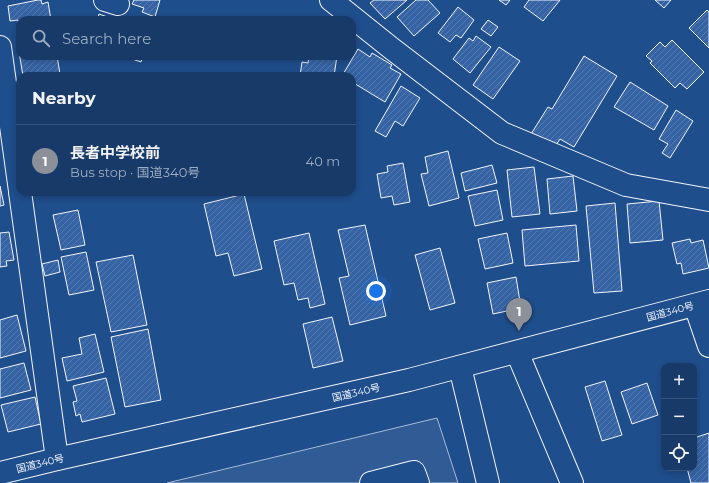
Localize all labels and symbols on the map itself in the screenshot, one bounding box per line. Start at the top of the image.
your location [366,281,386,301]
pin: 1 [506,298,532,331]
street label: 国道340号 [645,299,695,324]
street label: 国道340号 [331,381,381,404]
street label: 国道340号 [15,451,65,476]

